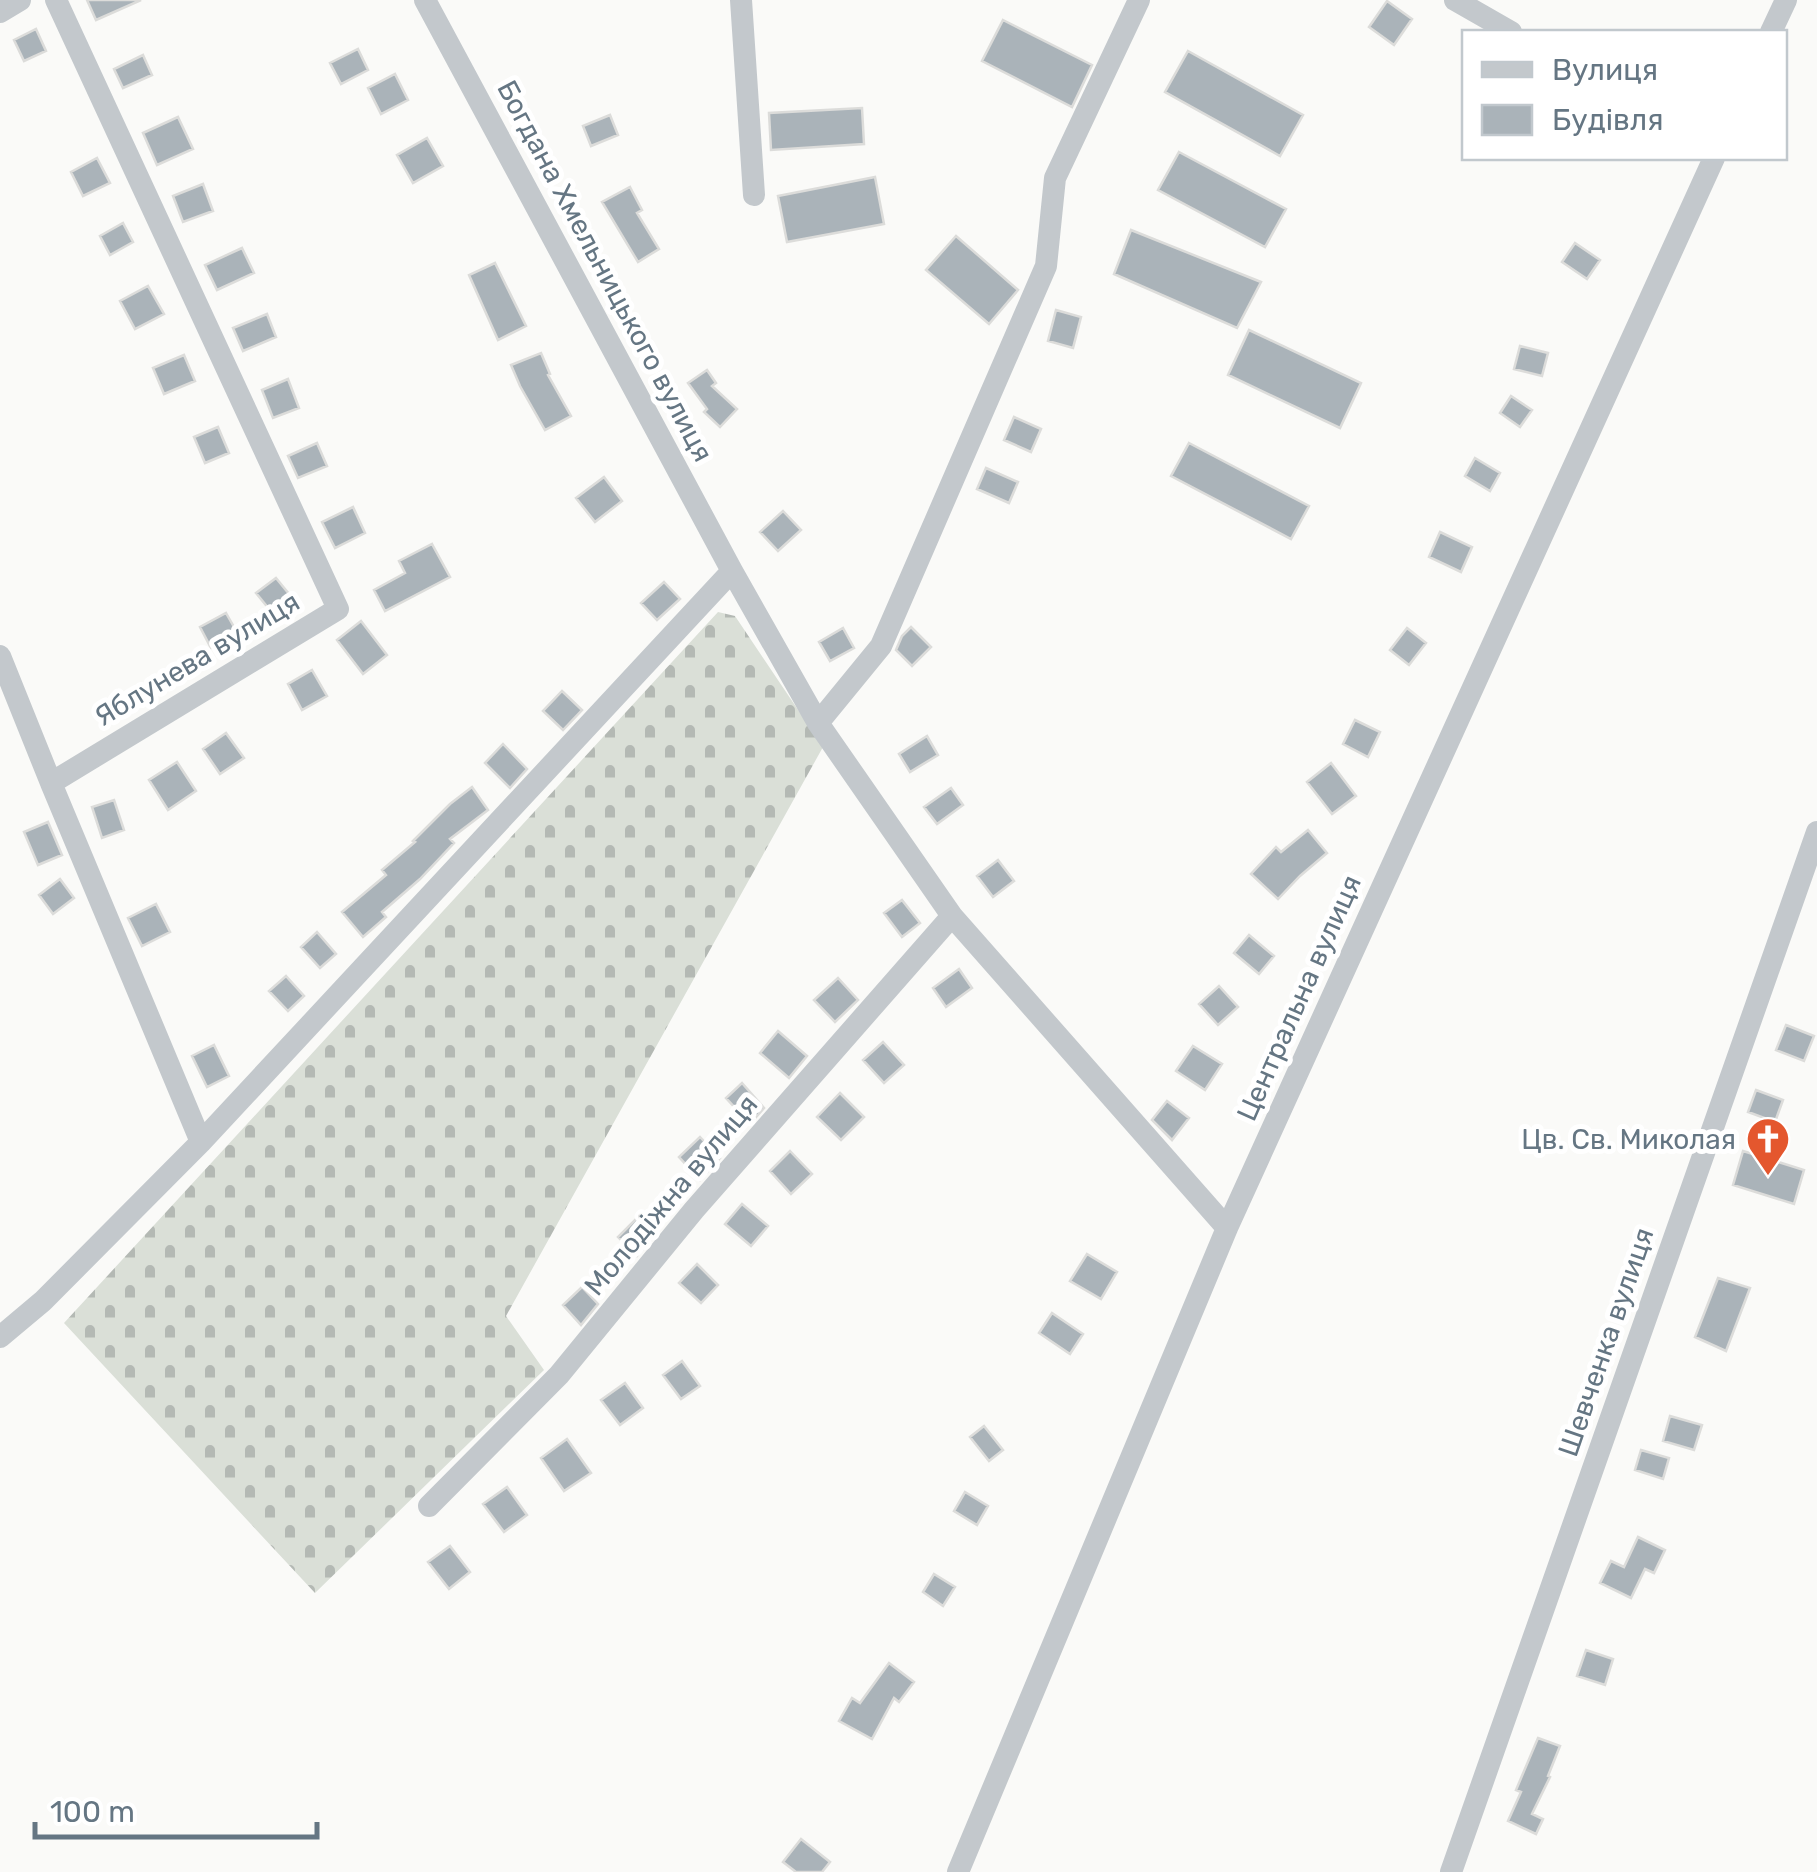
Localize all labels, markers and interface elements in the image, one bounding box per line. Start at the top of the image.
legend [1462,30,1787,160]
text: Вулиця [1552,52,1658,88]
street label: Богдана Хмельницького вулиця [490,75,720,467]
text: Будівля [1552,102,1663,138]
street label: Яблунева вулиця [89,585,305,733]
street label: Центральна вулиця [1230,870,1368,1126]
street label: Молодіжна вулиця [577,1088,765,1302]
church icon: Цв. Св. Миколая [1745,1116,1791,1177]
place label: Цв. Св. Миколая [1521,1123,1736,1156]
street label: Шевченка вулиця [1551,1223,1661,1461]
scale bar [35,1777,318,1839]
text: 100 m [50,1794,135,1830]

